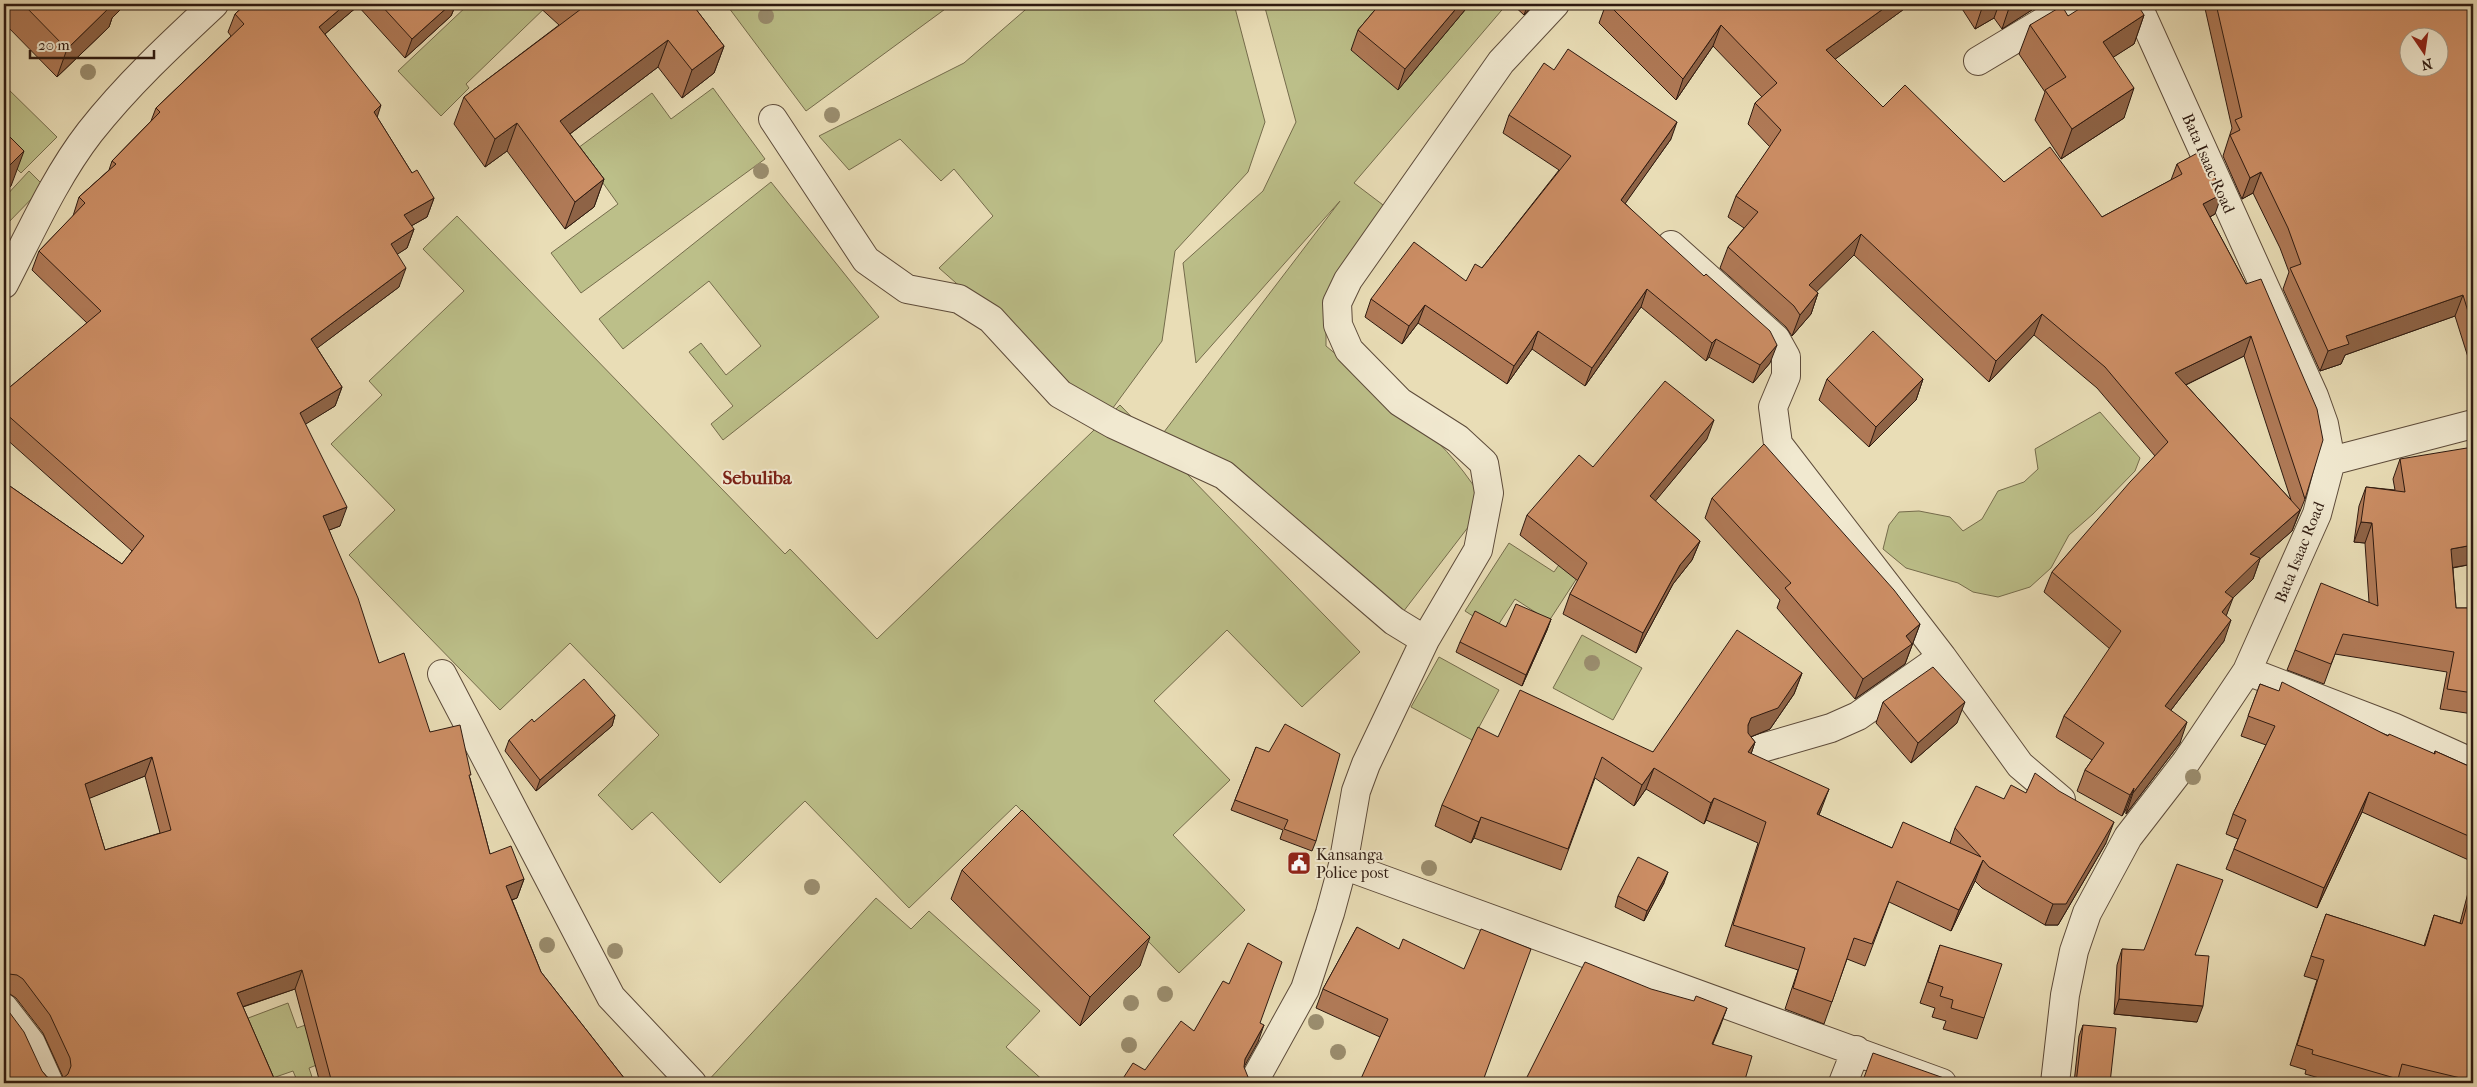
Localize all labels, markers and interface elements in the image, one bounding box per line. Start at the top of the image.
scale bar [30,28,154,60]
north arrow [2400,28,2450,78]
text: 20 m [38,36,70,54]
text: N [2419,55,2434,74]
street label: Bata Isaac Road [2178,110,2239,216]
district label: Sebuliba [722,467,793,489]
street label: Bata Isaac Road [2271,499,2328,606]
place label: Kansanga Police post [1316,845,1389,882]
public building icon: Kansanga Police post [1286,850,1312,876]

